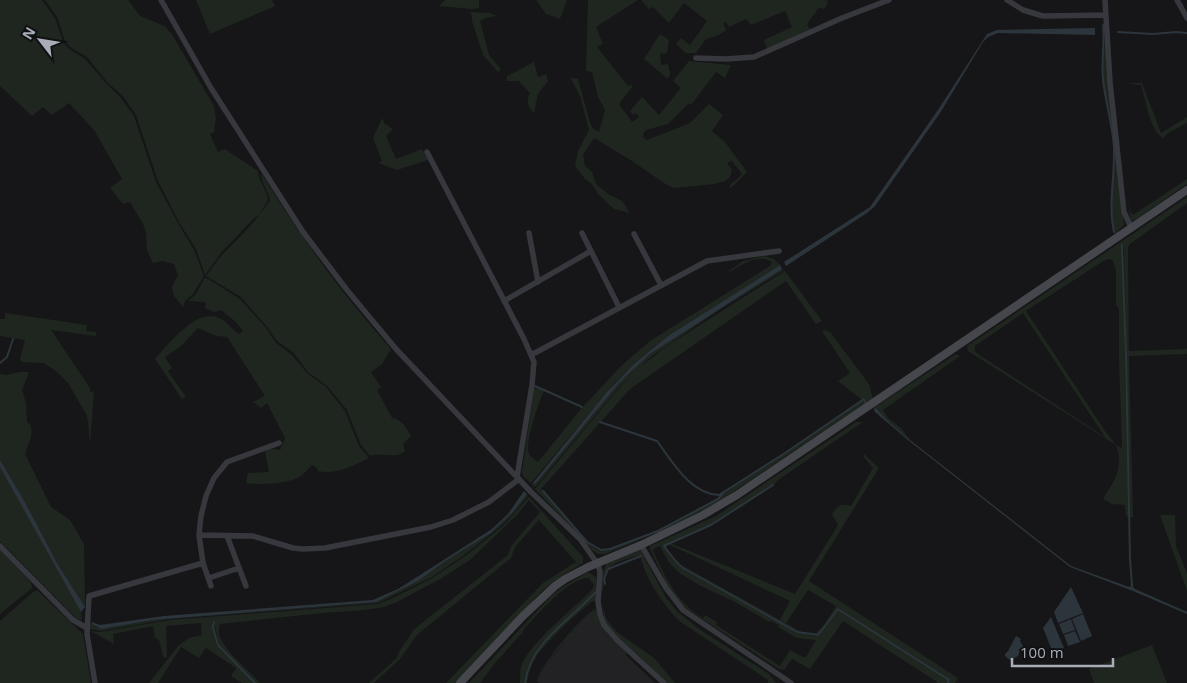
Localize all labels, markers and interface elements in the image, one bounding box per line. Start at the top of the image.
north arrow [15,15,65,65]
text: N [17,23,40,43]
scale bar [1012,636,1113,668]
text: 100 m [1020,642,1064,662]

